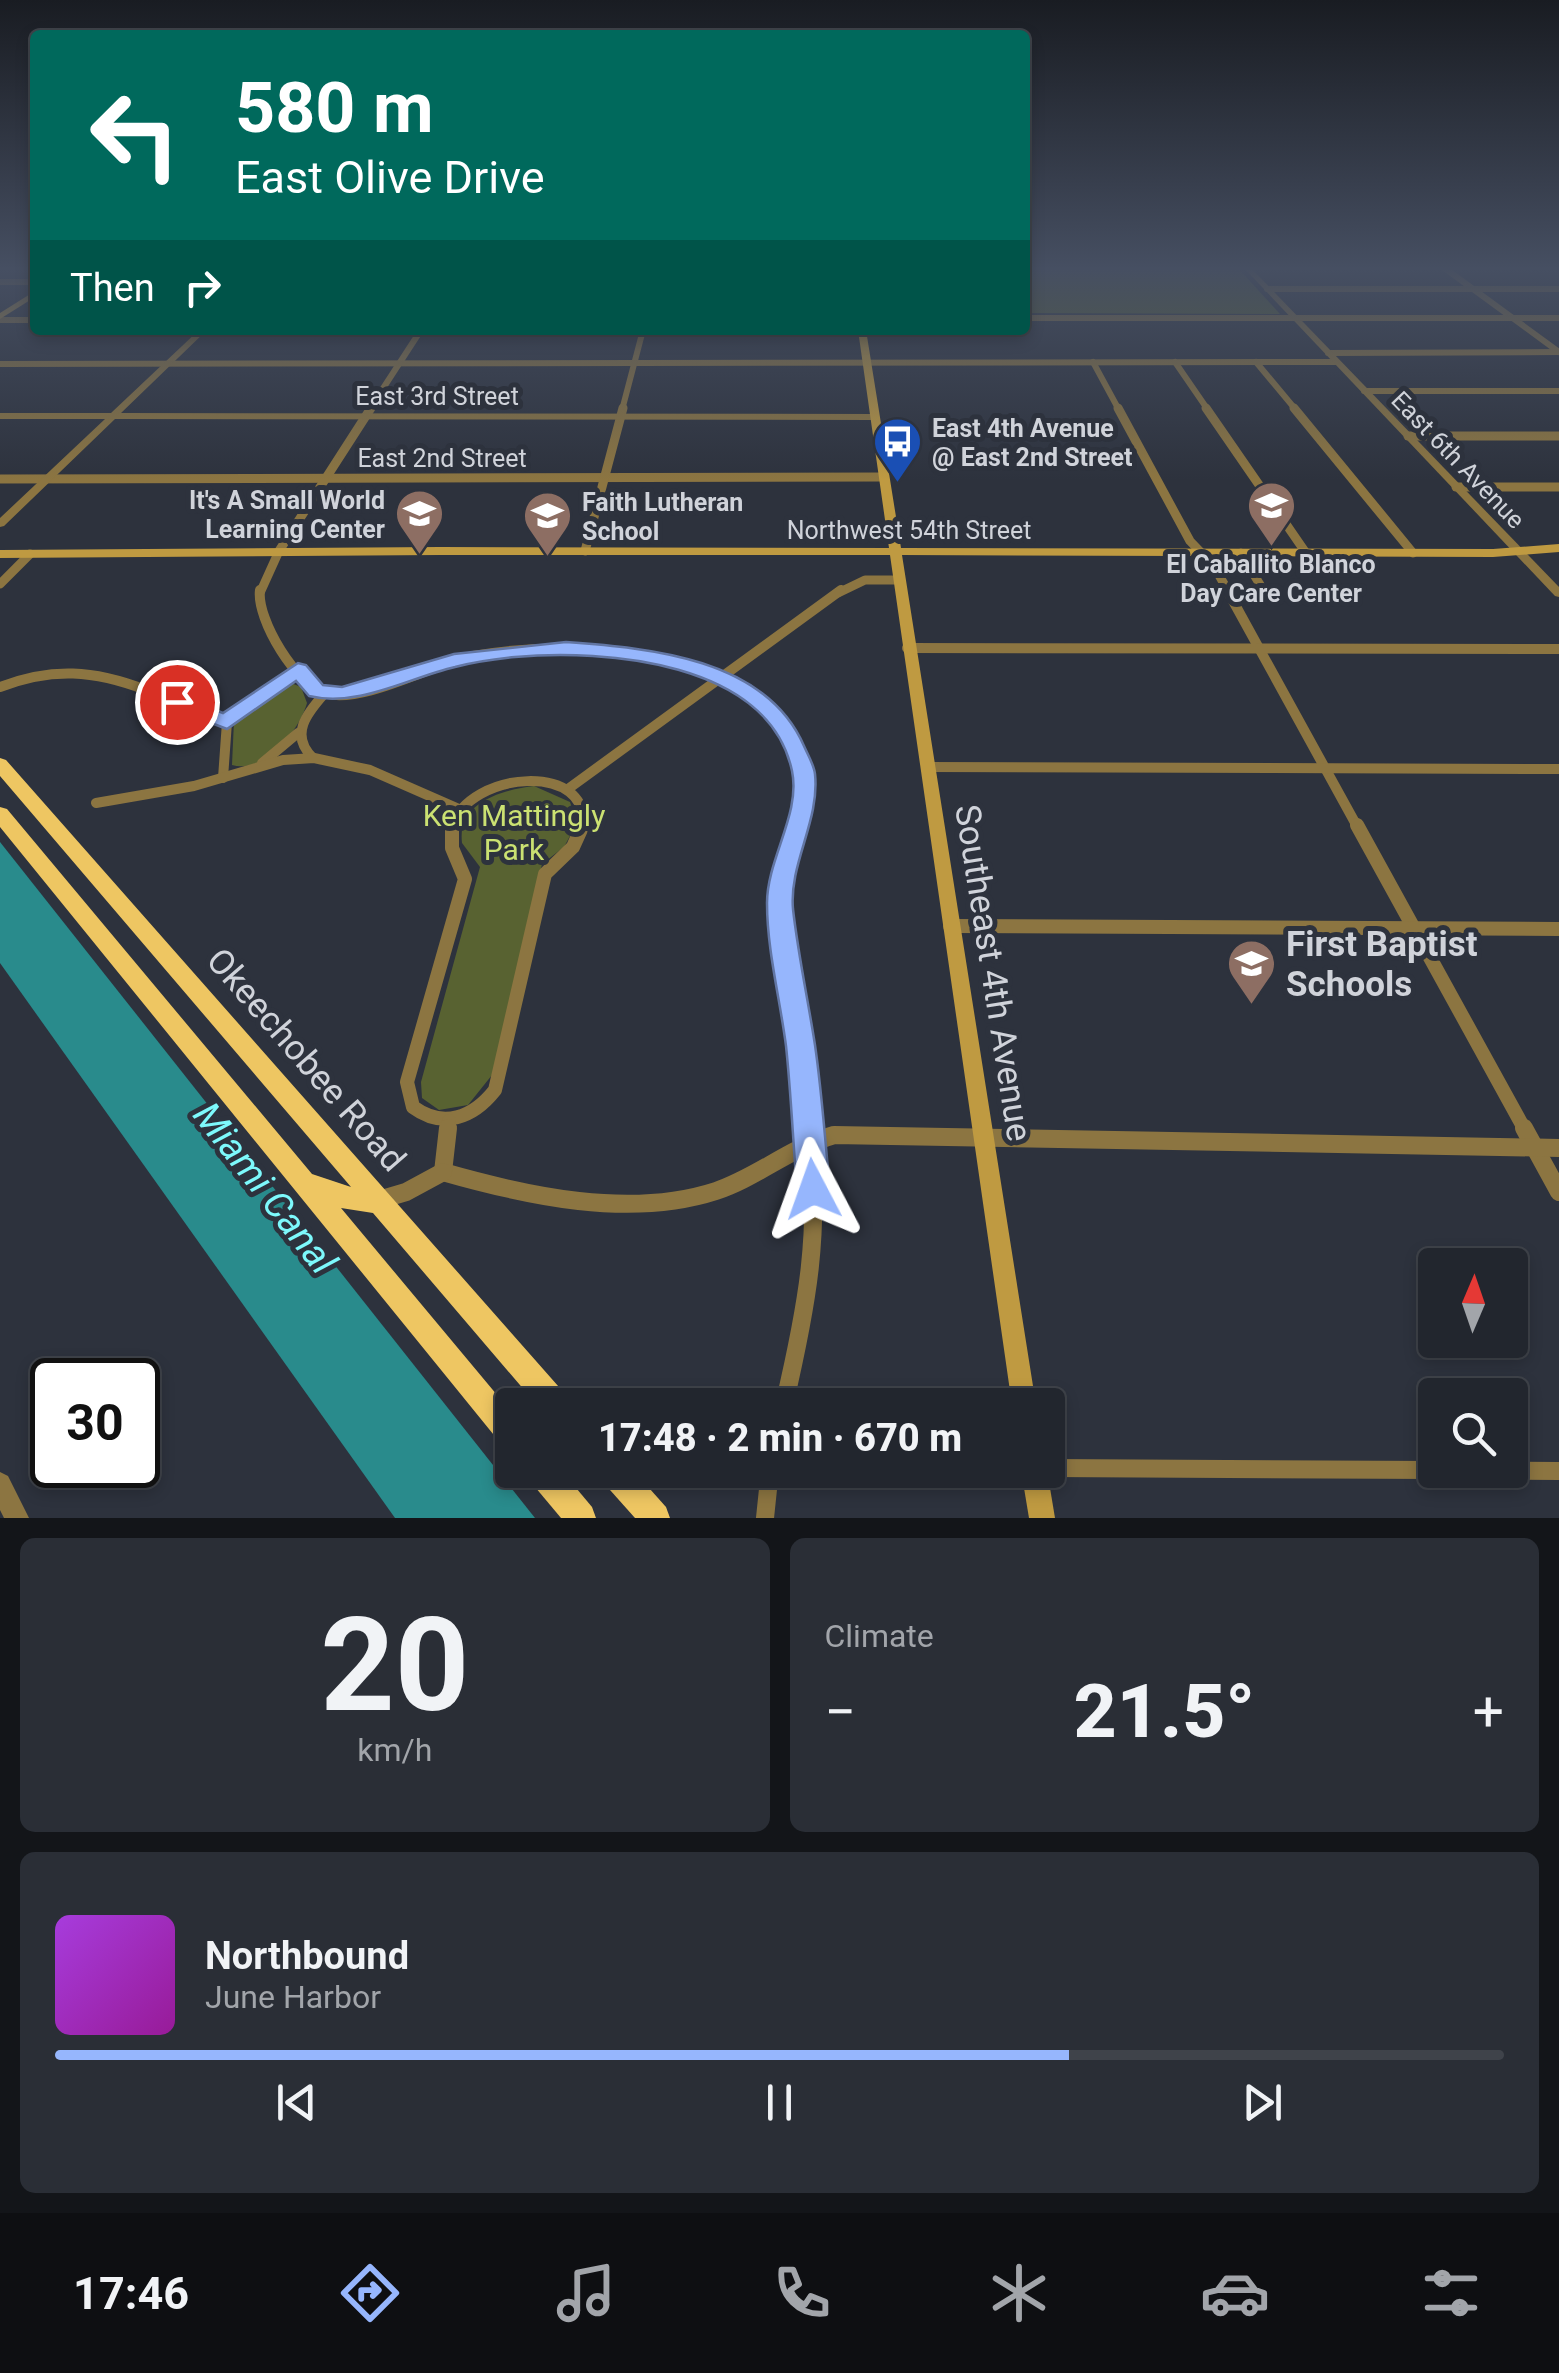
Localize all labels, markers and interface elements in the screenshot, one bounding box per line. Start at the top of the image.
text: 580 m [235,67,434,149]
icon: left [70,70,200,200]
text: East Olive Drive [235,151,545,204]
icon: right [175,260,230,315]
text: Then [70,266,155,310]
street label: East 3rd Street [355,382,519,411]
street label: East 6th Avenue [1385,386,1531,534]
place label: East 4th Avenue @ East 2nd Street [932,414,1132,472]
bus stop icon: East 4th Avenue @ East 2nd Street [871,416,923,484]
street label: East 2nd Street [357,444,527,473]
school or university icon: El Caballito Blanco Day Care Center [1245,480,1297,548]
place label: It's A Small World Learning Center [189,486,385,544]
school or university icon: It's A Small World Learning Center [394,488,446,556]
place label: Faith Lutheran School [582,488,743,546]
school or university icon: Faith Lutheran School [521,490,573,558]
street label: Northwest 54th Street [787,516,1031,545]
place label: El Caballito Blanco Day Care Center [1166,550,1376,608]
pin [135,660,220,745]
icon: arrive [150,675,205,730]
park label: Ken Mattingly Park [423,798,605,867]
street label: Southeast 4th Avenue [946,802,1040,1144]
place label: First Baptist Schools [1286,924,1478,1005]
school or university icon: First Baptist Schools [1225,938,1277,1006]
street label: Okeechobee Road [198,940,414,1180]
water label: Miami Canal [184,1094,346,1283]
position arrow [761,1137,865,1241]
north arrow [1418,1248,1528,1358]
map controls [1418,1248,1528,1488]
speed limit sign: 30 [30,1358,160,1488]
button: search [1418,1378,1528,1488]
text: 17:48 · 2 min · 670 m [598,1416,962,1460]
text: 20 [320,1589,469,1742]
text: Climate [825,1617,934,1655]
text: 21.5° [1074,1667,1255,1755]
text: − [825,1680,856,1744]
text: + [1473,1680,1504,1744]
text: km/h [357,1731,432,1769]
text: Northbound [205,1934,409,1978]
text: June Harbor [205,1978,381,2016]
icon: previous [269,2075,324,2130]
icon: pause [752,2075,807,2130]
icon: next [1235,2075,1290,2130]
icon: directions [335,2258,405,2328]
icon: music [551,2258,621,2328]
icon: phone [767,2258,837,2328]
icon: climate [984,2258,1054,2328]
icon: car [1200,2258,1270,2328]
icon: filters [1416,2258,1486,2328]
text: 17:46 [73,2267,189,2320]

